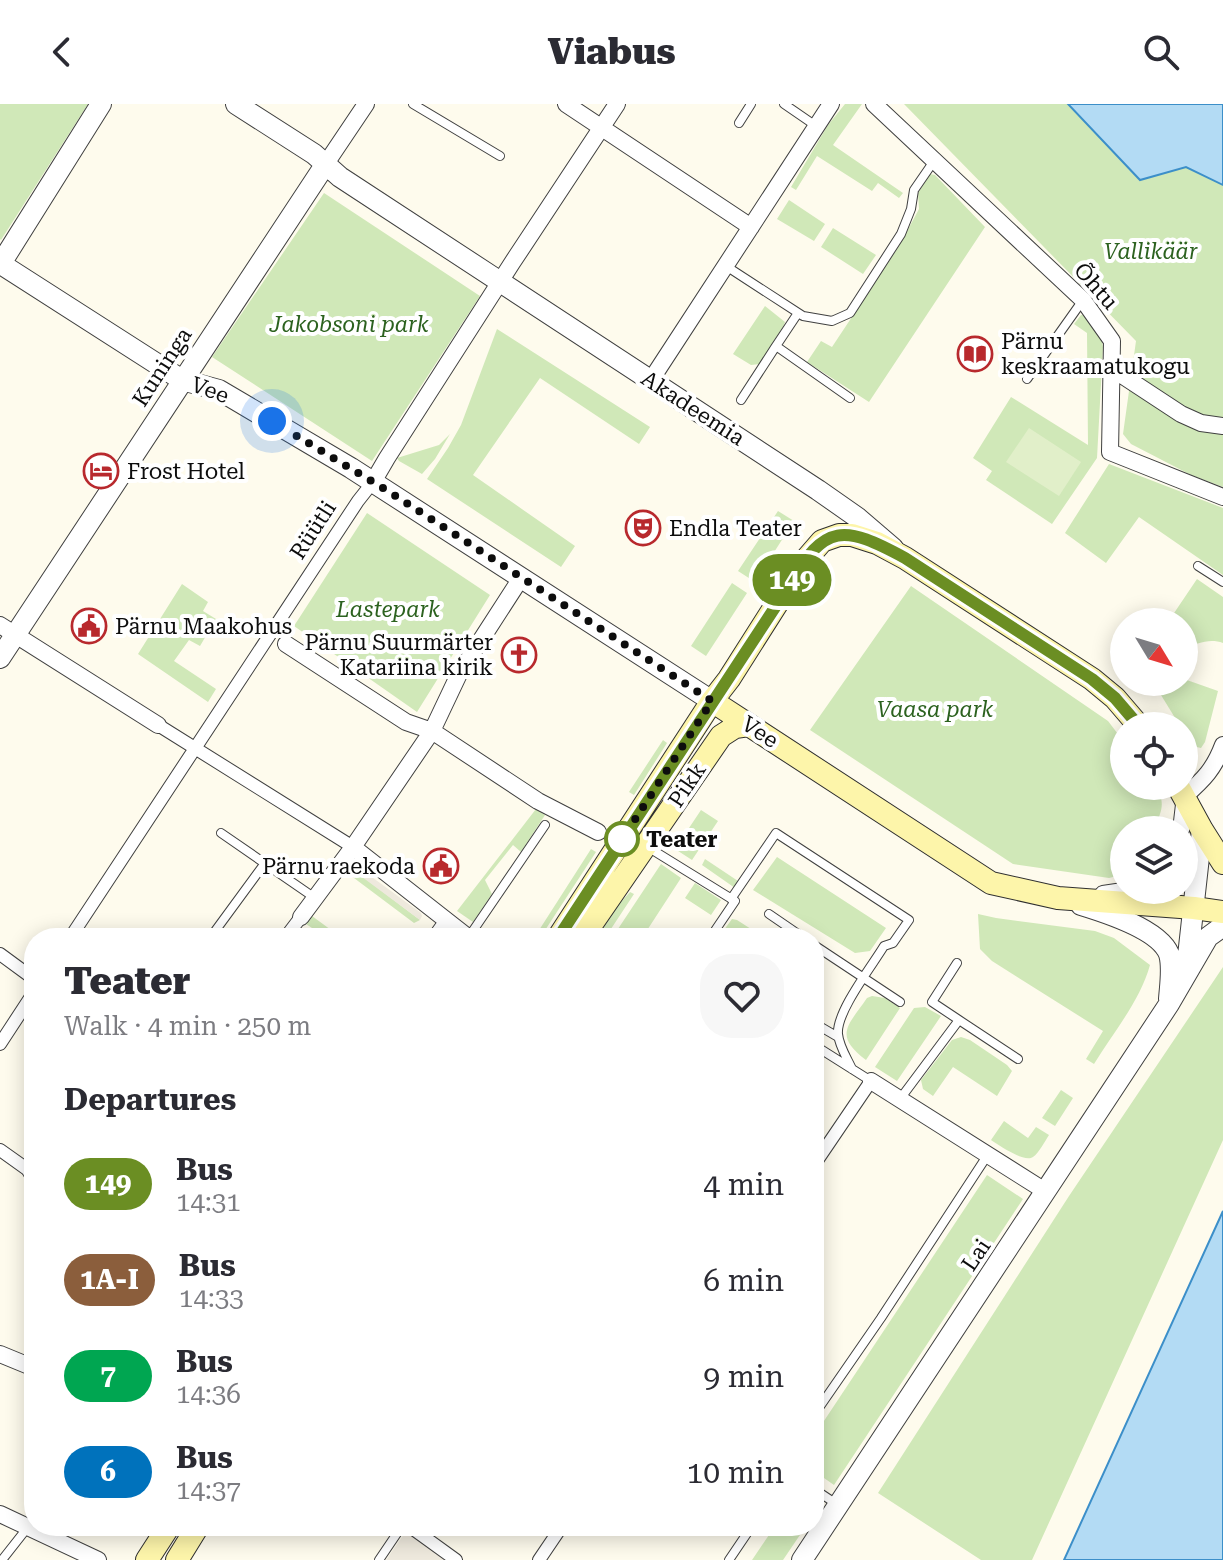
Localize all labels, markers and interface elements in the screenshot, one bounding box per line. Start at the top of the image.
icon: back [40,30,84,74]
icon: search [1139,30,1183,74]
text: Viabus [547,31,676,73]
park label: Vallikäär [1104,239,1198,264]
street label: Õhtu [1069,257,1124,315]
park label: Jakobsoni park [268,312,429,337]
street label: Kuninga [127,323,197,411]
place label: Pärnu keskraamatukogu [1001,329,1190,379]
library icon: Pärnu keskraamatukogu [956,335,994,373]
street label: Akadeemia [637,365,749,451]
street label: Vee [188,372,232,408]
your location [252,401,292,441]
hotel icon: Frost Hotel [82,452,120,490]
place label: Frost Hotel [127,459,245,484]
street label: Rüütli [285,496,341,564]
theatre icon: Endla Teater [624,509,662,547]
place label: Endla Teater [669,516,802,541]
line badge: 149 [746,554,838,606]
text: 149 [768,563,816,596]
park label: Lastepark [335,597,440,622]
public building icon: Pärnu Maakohus [70,607,108,645]
north arrow [1110,608,1198,696]
map controls [1110,608,1198,904]
place label: Pärnu Maakohus [115,614,292,639]
place label: Pärnu Suurmärter Katariina kirik [305,630,493,680]
church icon: Pärnu Suurmärter Katariina kirik [500,636,538,674]
park label: Vaasa park [877,697,993,722]
street label: Vee [737,711,783,753]
button: locate [1110,712,1198,800]
street label: Pikk [663,758,711,812]
button: layers [1110,816,1198,904]
marker: Teater [605,822,639,856]
place label: Teater [646,827,718,852]
public building icon: Pärnu raekoda [422,847,460,885]
place label: Pärnu raekoda [262,854,415,879]
button: heart [700,954,784,1038]
text: Teater [64,959,191,1003]
text: Walk · 4 min · 250 m [64,1011,311,1041]
text: Departures [64,1082,236,1117]
text: Bus [176,1152,233,1187]
text: 149 [84,1167,132,1200]
text: 4 min [703,1167,784,1202]
text: 14:31 [176,1187,241,1217]
street label: Lai [956,1234,996,1276]
text: Bus [179,1248,236,1283]
text: 1A-I [80,1263,139,1296]
text: 6 min [703,1263,784,1298]
text: 14:33 [179,1283,244,1313]
text: Bus [176,1344,233,1379]
text: 7 [100,1359,116,1392]
text: 9 min [703,1359,784,1394]
text: 14:36 [176,1379,241,1409]
text: Bus [176,1440,233,1475]
text: 6 [100,1455,116,1488]
text: 10 min [687,1455,784,1490]
text: 14:37 [176,1475,241,1505]

